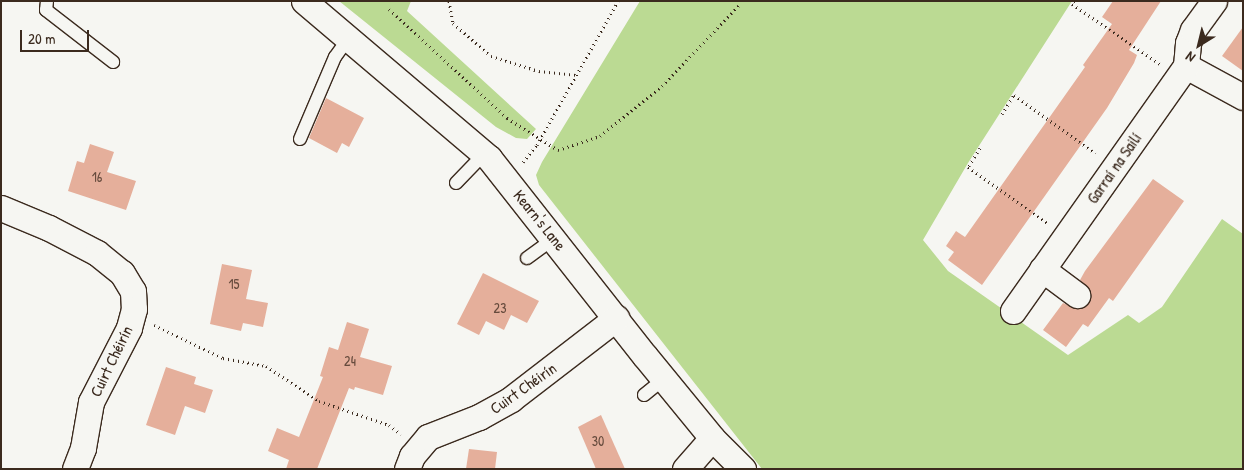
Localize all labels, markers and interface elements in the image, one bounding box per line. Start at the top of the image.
scale bar [22,20,91,52]
north arrow [1174,20,1224,70]
text: 20 m [28,28,55,49]
text: N [1181,48,1198,67]
street label: Garraí na Sailí [1083,129,1145,207]
house number: 16 [92,169,102,185]
street label: Kearn's Lane [510,186,570,254]
house number: 15 [228,276,240,292]
house number: 23 [494,300,506,316]
street label: Cuirt Chéirín [86,322,136,400]
house number: 24 [344,353,356,369]
street label: Cuirt Chéirín [486,358,560,418]
house number: 30 [592,433,604,449]

